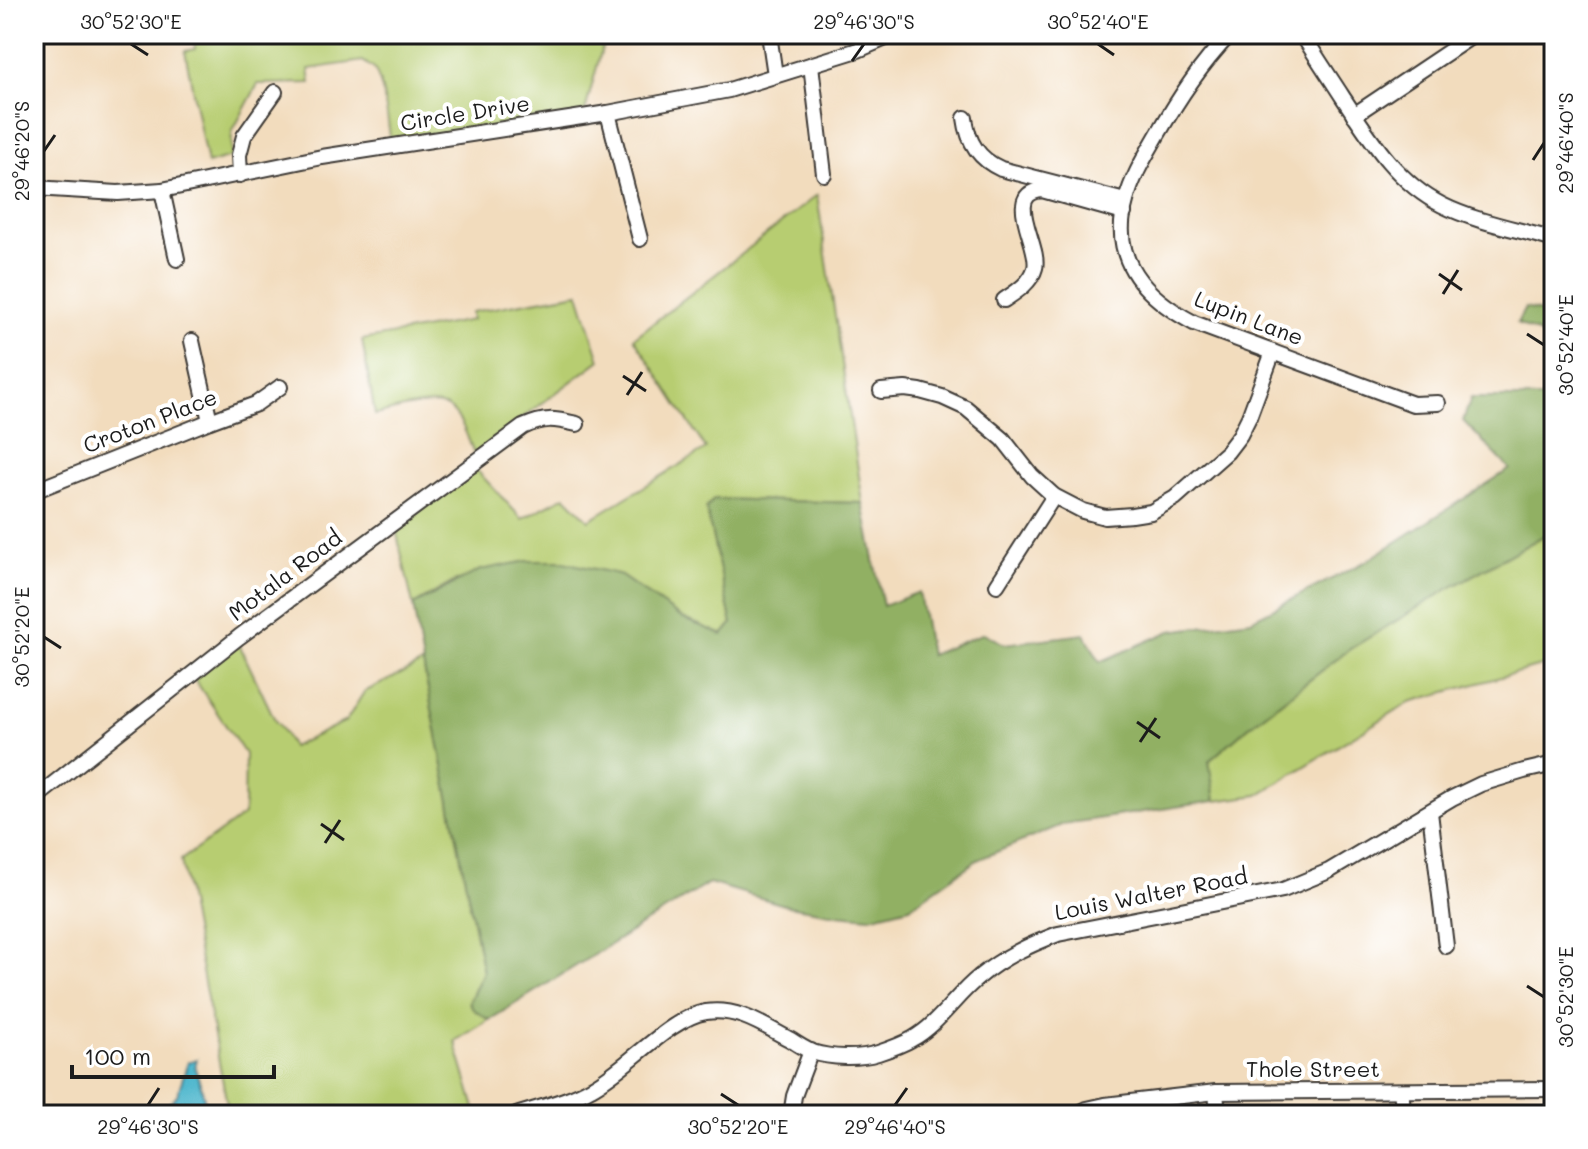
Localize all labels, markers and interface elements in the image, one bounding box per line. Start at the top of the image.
text: 30°52'30"E [80,8,182,34]
text: 29°46'30"S [813,8,915,34]
text: 30°52'40"E [1047,8,1149,34]
street label: Circle Drive [398,88,532,137]
text: 29°46'40"S [1552,92,1578,194]
text: 29°46'20"S [8,101,34,201]
street label: Lupin Lane [1191,284,1308,352]
text: 30°52'40"E [1552,294,1578,396]
street label: Croton Place [79,382,221,459]
street label: Motala Road [222,522,347,627]
text: 30°52'20"E [8,587,34,687]
street label: Louis Walter Road [1052,861,1250,926]
text: 30°52'30"E [1552,946,1578,1048]
scale bar [72,1029,274,1079]
text: 100 m [84,1040,151,1071]
street label: Thole Street [1246,1054,1380,1083]
text: 29°46'30"S [97,1113,199,1139]
text: 30°52'20"E [688,1113,788,1139]
text: 29°46'40"S [844,1113,946,1139]

